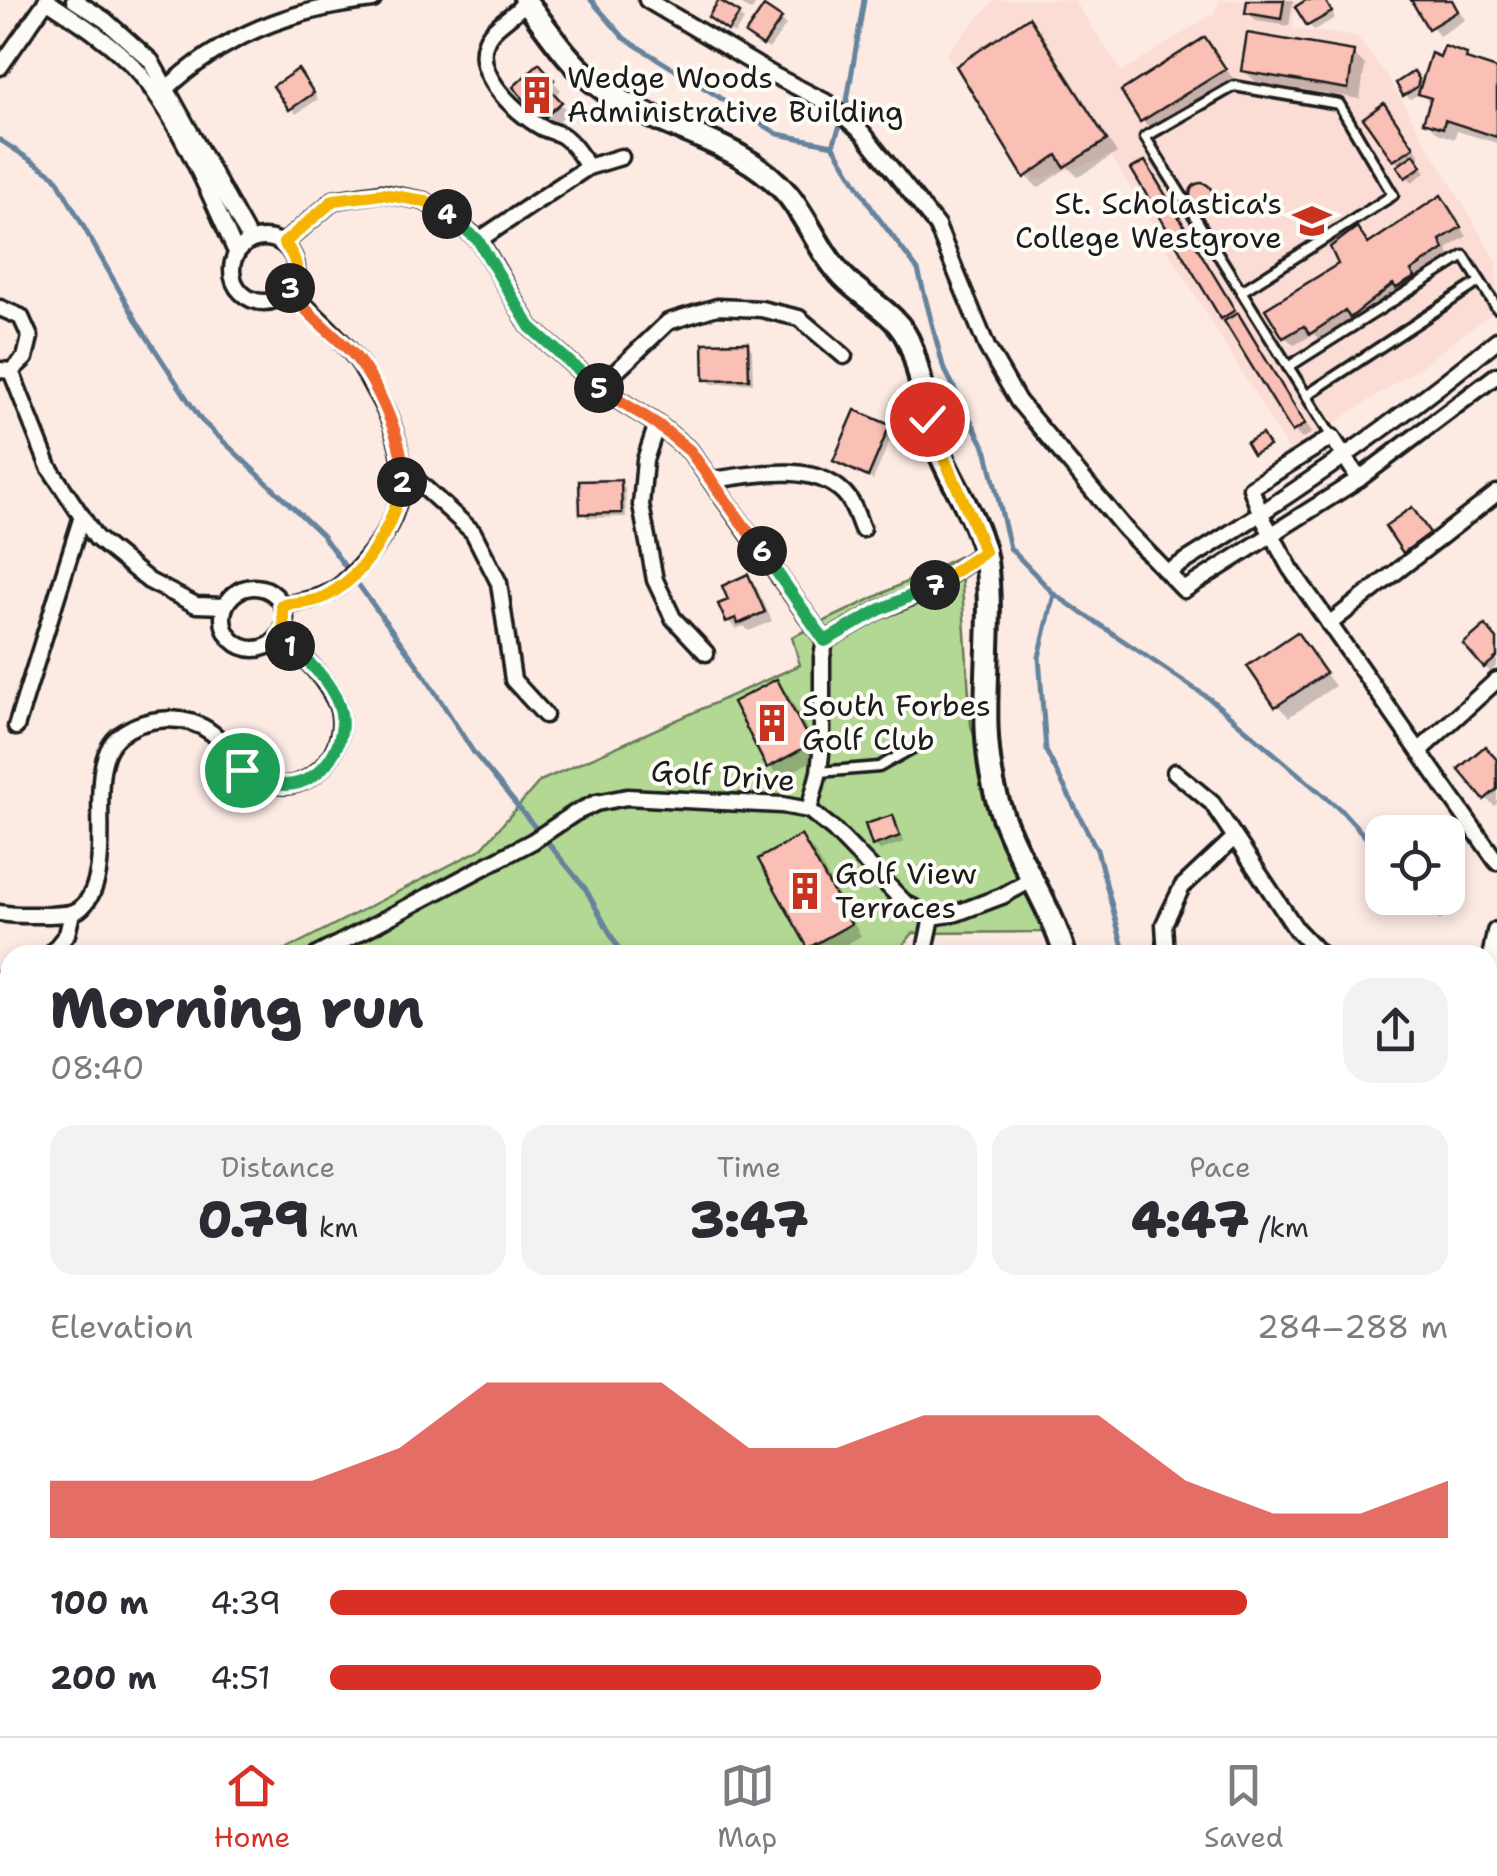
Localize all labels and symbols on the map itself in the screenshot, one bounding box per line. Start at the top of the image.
place label: Wedge Woods Administrative Building [567,57,903,132]
building icon: Wedge Woods Administrative Building [516,74,558,116]
place label: St. Scholastica's College Westgrove [1015,183,1282,258]
pin: 4 [422,189,472,239]
school or university icon: St. Scholastica's College Westgrove [1291,200,1333,242]
pin: 3 [265,263,315,313]
pin: 5 [574,363,624,413]
pin [885,377,970,462]
pin: 2 [377,457,427,507]
pin: 6 [737,526,787,576]
pin: 7 [910,560,960,610]
pin: 1 [265,621,315,671]
place label: South Forbes Golf Club [802,685,991,760]
building icon: South Forbes Golf Club [751,702,793,744]
pin [200,728,285,813]
street label: Golf Drive [650,750,797,801]
place label: Golf View Terraces [835,853,977,928]
building icon: Golf View Terraces [784,870,826,912]

